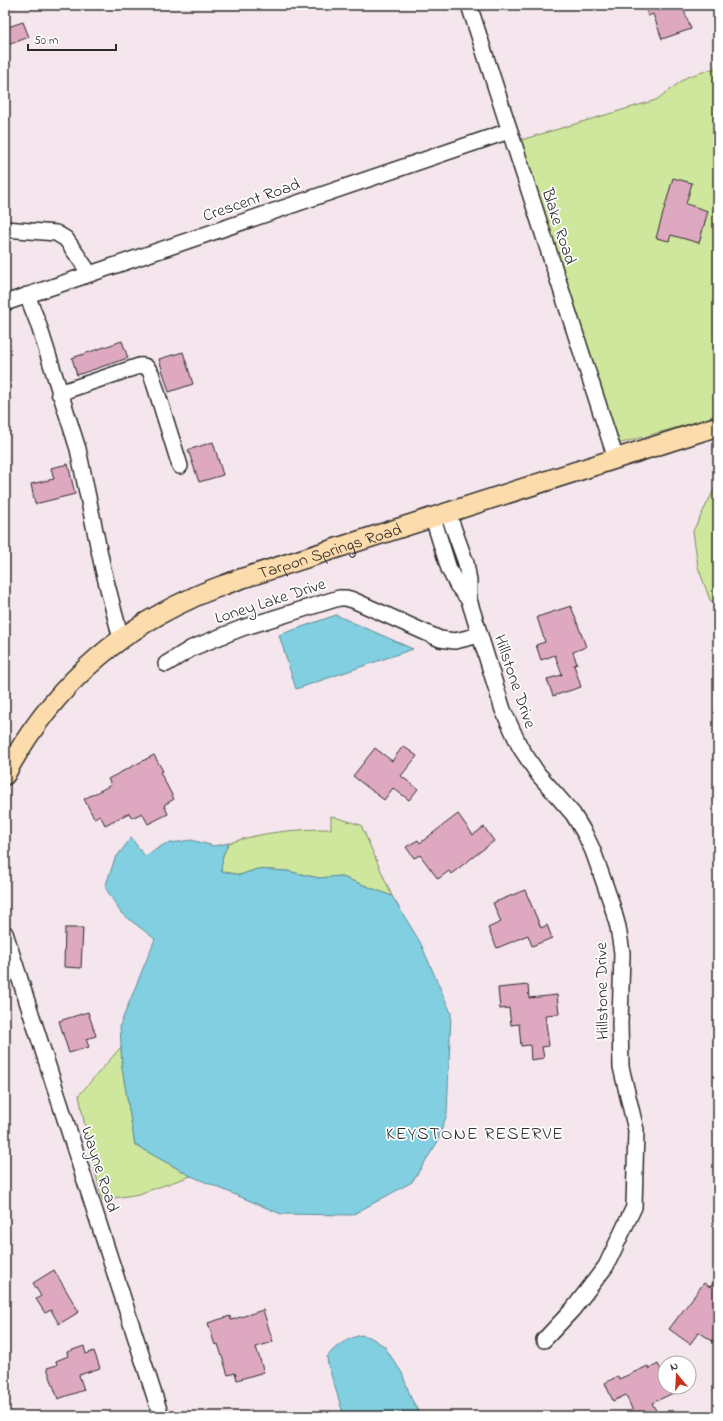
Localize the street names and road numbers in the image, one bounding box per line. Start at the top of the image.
street label: Crescent Road [200,172,304,229]
street label: Blake Road [534,184,583,268]
street label: Tarpon Springs Road [255,517,405,586]
street label: Loney Lake Drive [212,572,330,632]
street label: Hillstone Drive [487,631,542,732]
street label: Hillstone Drive [589,942,616,1040]
street label: Wayne Road [73,1123,125,1216]

